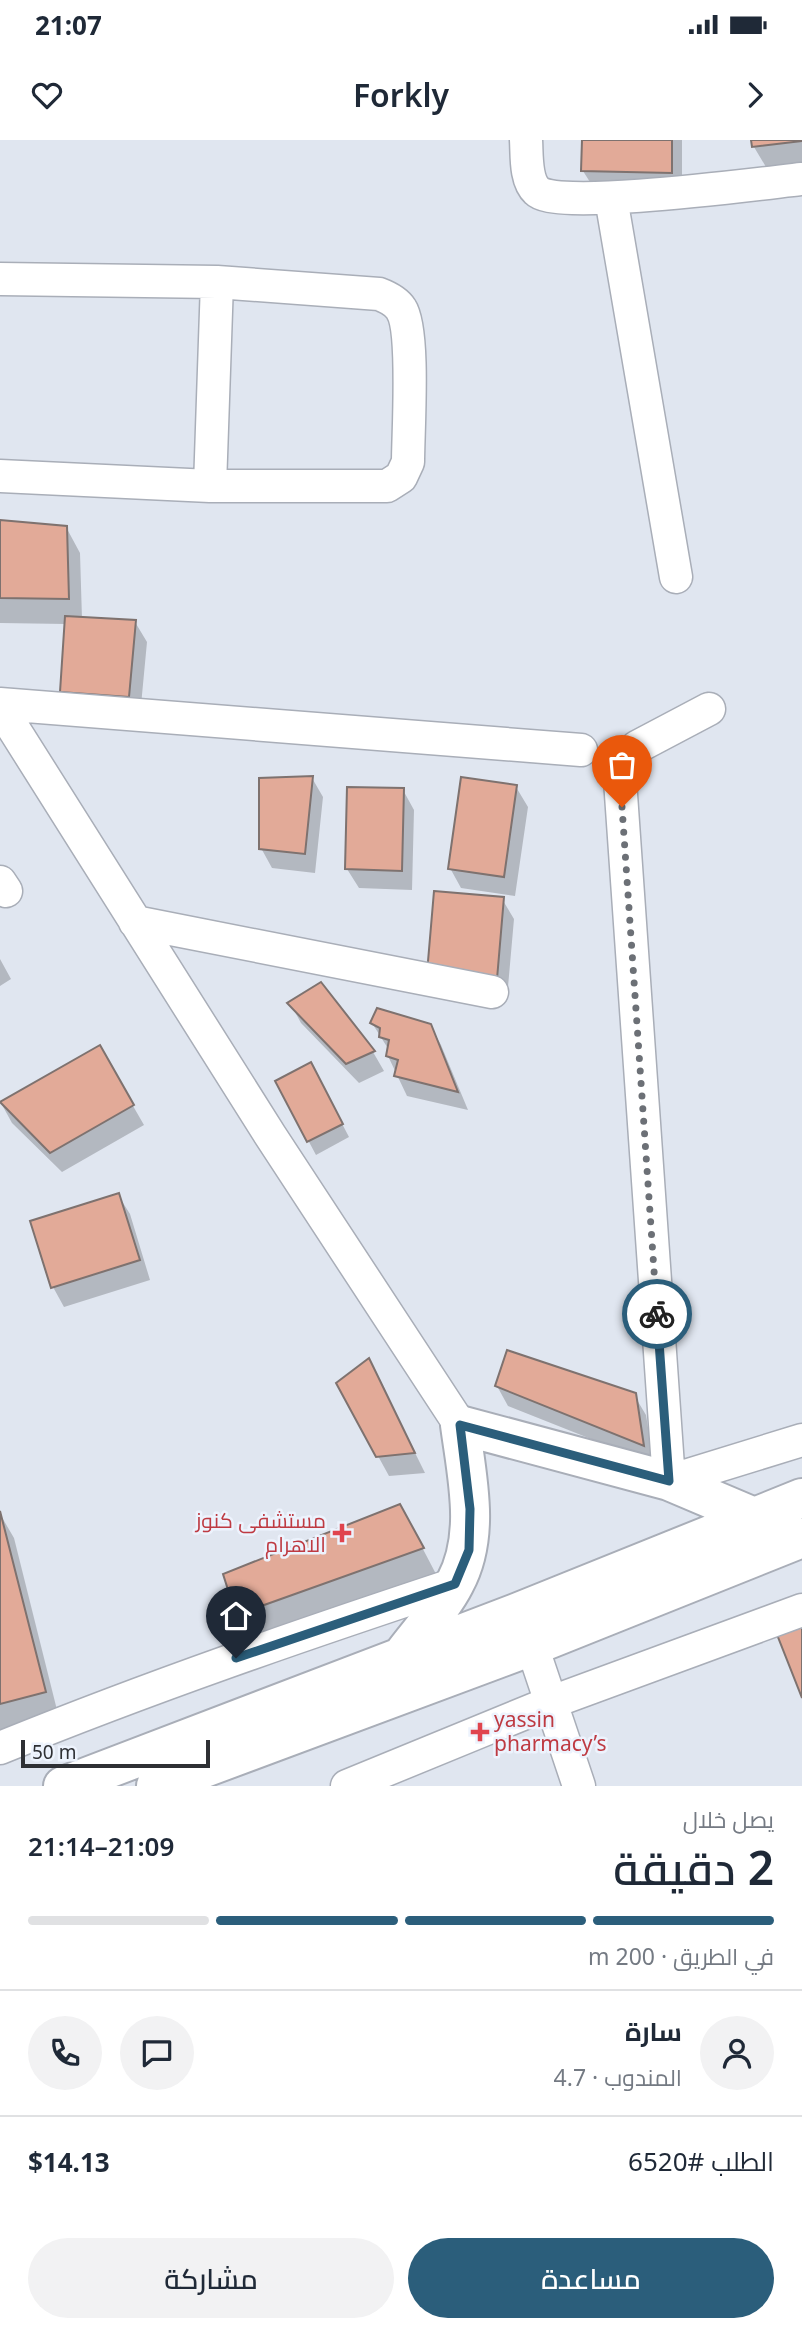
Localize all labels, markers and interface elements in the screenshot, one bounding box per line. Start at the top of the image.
text: 21:07 [35,7,102,43]
text: Forkly [353,73,449,116]
icon: heart [28,76,66,114]
icon: forward [736,76,774,114]
pin [592,735,652,807]
icon: bag [603,746,641,784]
courier [622,1279,692,1349]
icon: bike [638,1295,676,1333]
place label: مستشفى كنوز الاهرام [195,1506,326,1559]
marker: مستشفى كنوز الاهرام [332,1523,352,1543]
pin [206,1586,266,1658]
icon: home [217,1597,255,1635]
place label: yassin pharmacy’s [494,1705,607,1757]
marker: yassin pharmacy’s [472,1724,488,1740]
scale bar [21,1737,210,1769]
text: 50 m [32,1739,76,1765]
text: يصل خلال [683,1803,774,1835]
text: 21:09–21:14 [28,1828,174,1864]
text: 2 دقيقة [613,1836,774,1898]
text: في الطريق · 200 m [588,1940,774,1972]
text: سارة [625,2013,682,2049]
button: phone [28,2016,102,2090]
button: chat [120,2016,194,2090]
button: person [700,2016,774,2090]
text: المندوب · 4.7 [554,2061,682,2093]
text: الطلب #6520 [628,2143,774,2179]
text: $14.13 [28,2144,110,2180]
button: مشاركة [28,2238,394,2318]
button: مساعدة [408,2238,774,2318]

